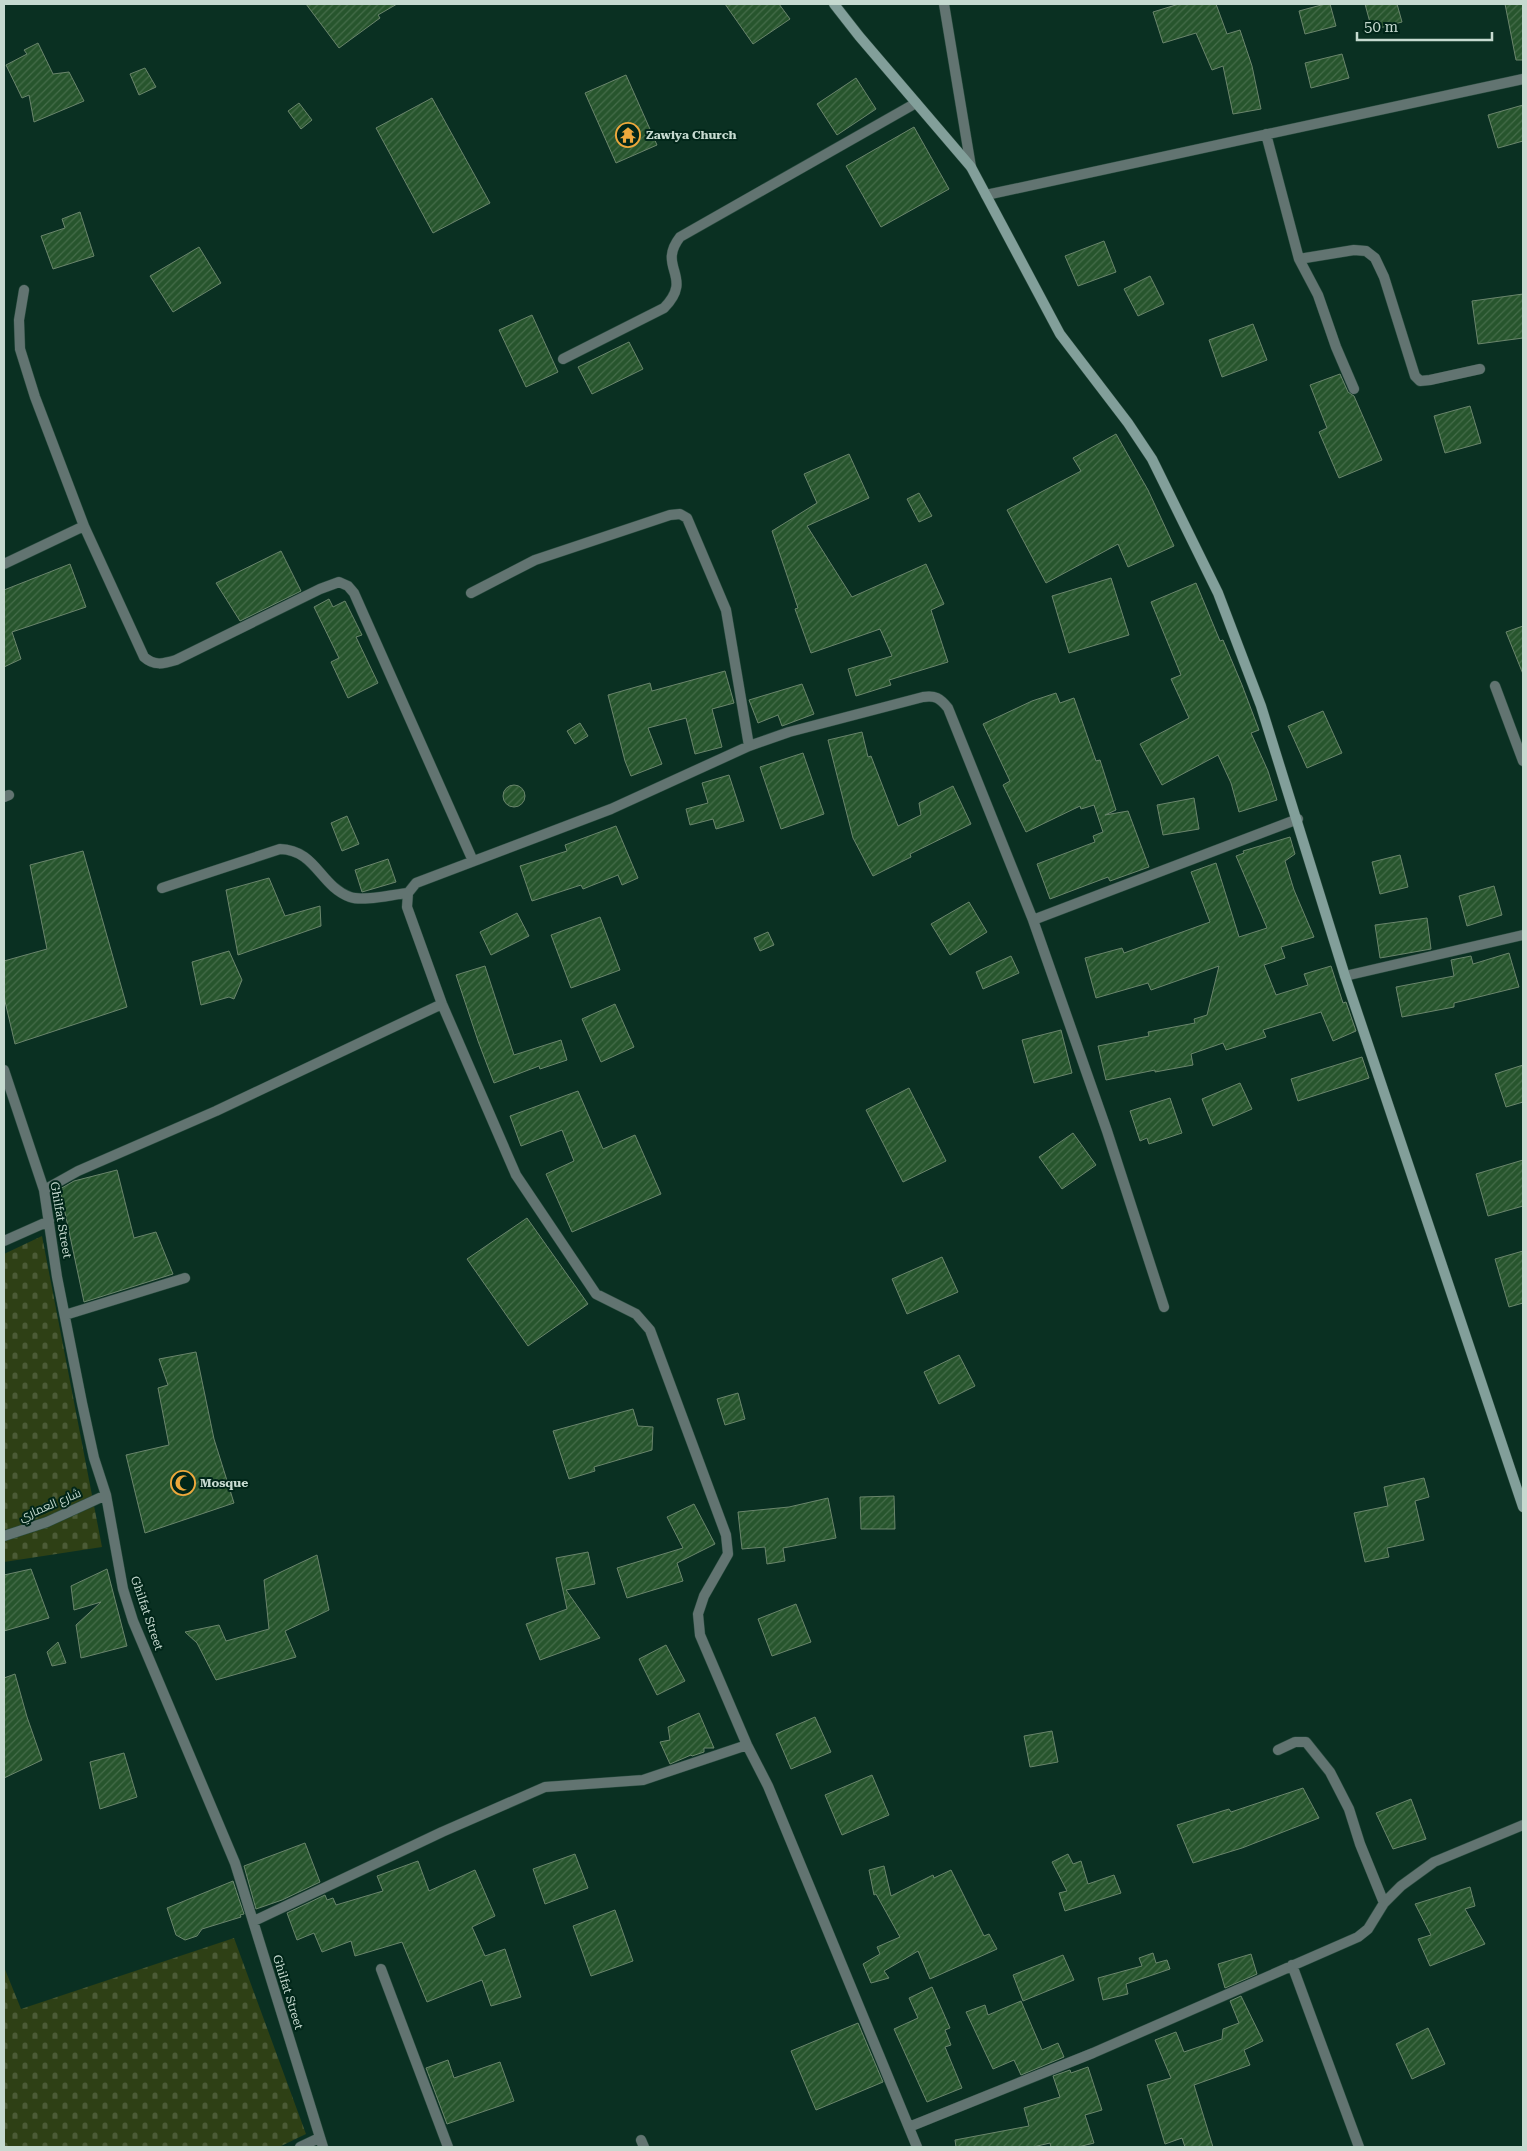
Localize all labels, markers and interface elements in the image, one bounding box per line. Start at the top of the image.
scale bar [1357,10,1492,42]
text: 50 m [1364,18,1399,36]
temple icon: Zawiya Church [615,122,641,148]
place label: Zawiya Church [646,128,737,142]
street label: Ghilfat Street [47,1181,75,1260]
mosque icon: Mosque [170,1470,196,1496]
place label: Mosque [200,1476,248,1490]
street label: شارع العماري [17,1486,84,1527]
street label: Ghilfat Street [128,1574,166,1652]
street label: Ghilfat Street [270,1953,306,2032]

